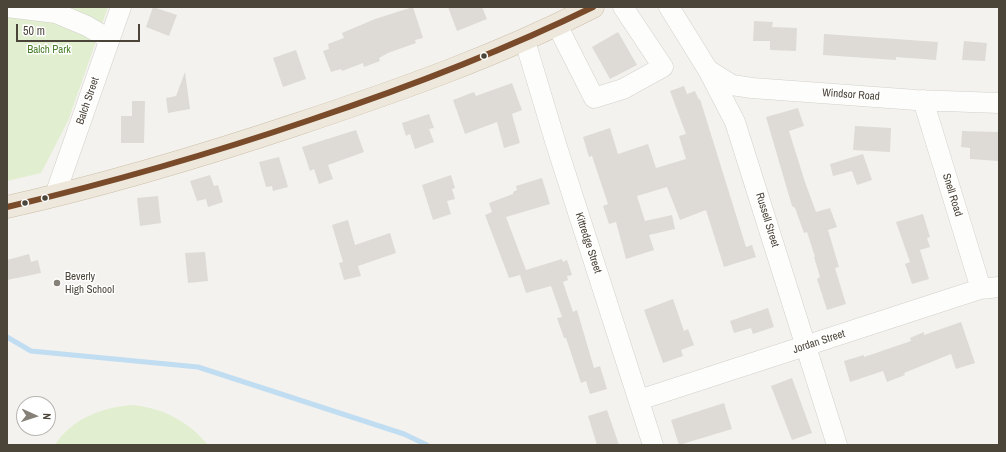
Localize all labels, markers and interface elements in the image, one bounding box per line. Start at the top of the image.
scale bar [18,16,142,42]
text: 50 m [23,23,45,39]
park label: Balch Park [27,43,71,57]
unlabelled marker [479,51,489,61]
street label: Balch Street [74,76,102,126]
street label: Windsor Road [822,86,880,104]
street label: Snell Road [939,172,965,218]
street label: Russell Street [752,191,782,249]
unlabelled marker [40,193,50,203]
unlabelled marker [20,198,30,208]
street label: Kittredge Street [572,211,604,275]
place label: Beverly High School [65,270,114,296]
marker: Beverly High School [52,278,62,288]
street label: Jordan Street [791,327,847,357]
north arrow [16,396,56,436]
text: N [40,413,54,420]

